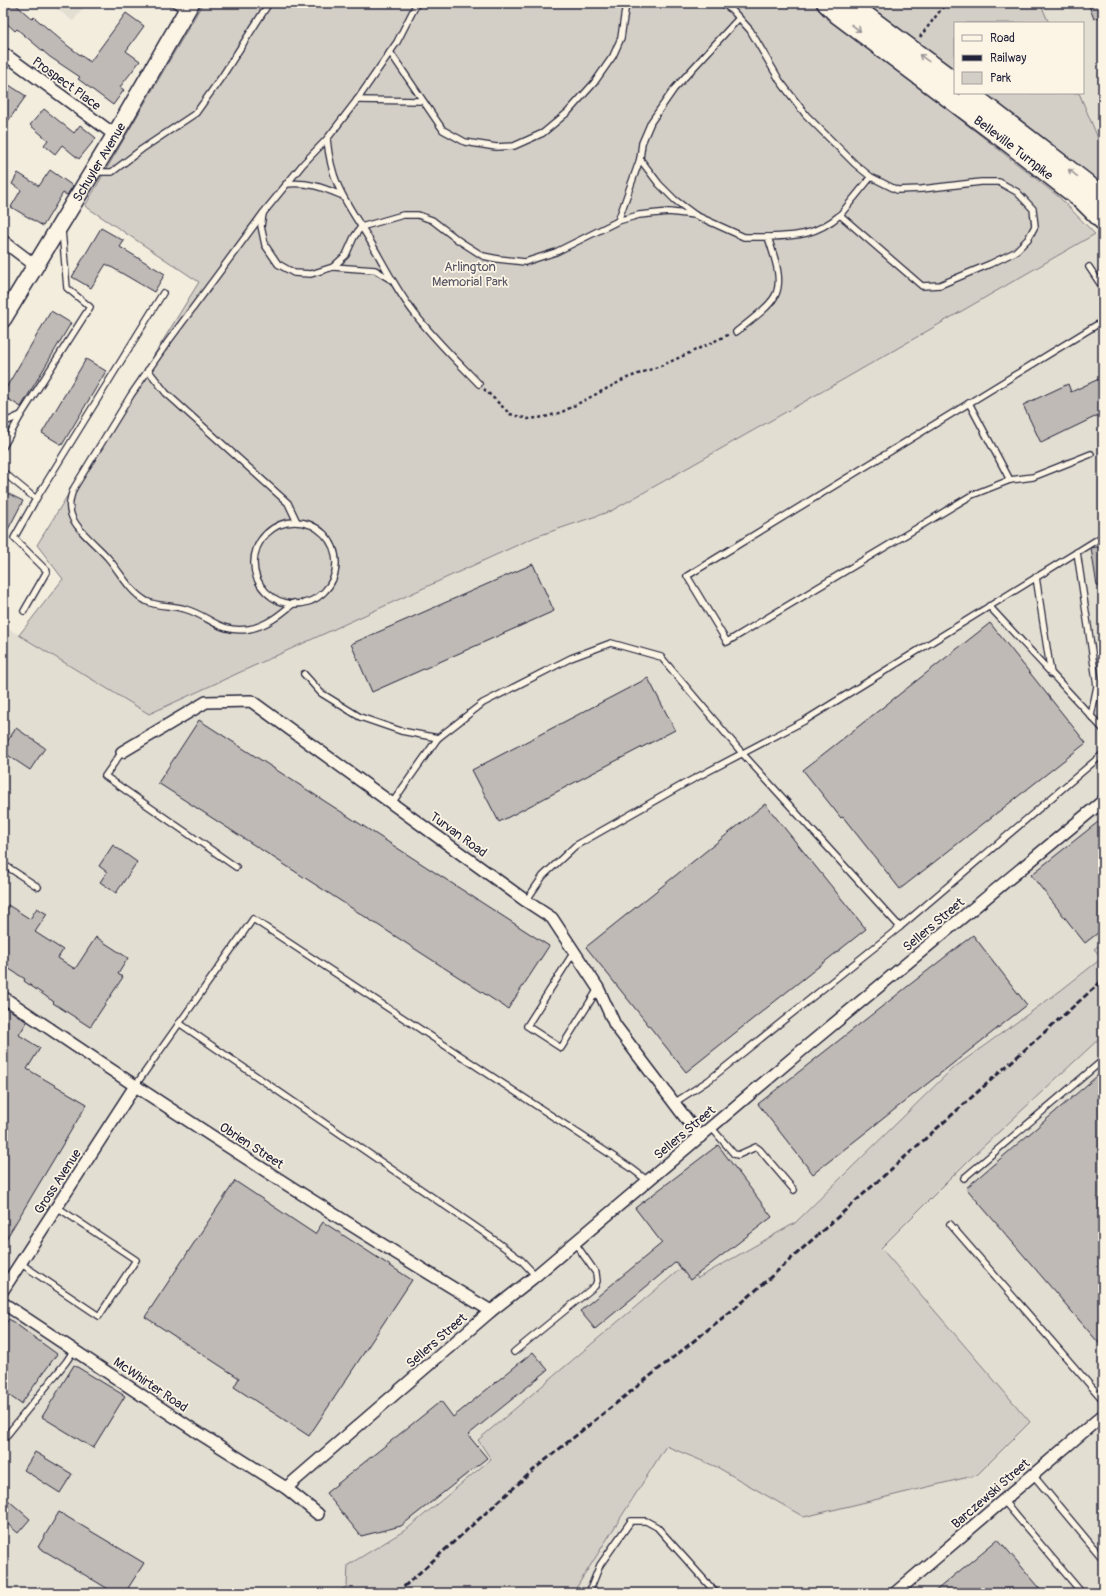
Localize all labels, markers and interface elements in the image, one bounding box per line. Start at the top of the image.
legend [954,22,1084,94]
one-way arrow [850,24,861,32]
text: Road [990,31,1015,46]
text: Railway [990,51,1026,66]
street label: Prospect Place [29,54,104,114]
one-way arrow [919,54,930,62]
text: Park [990,71,1011,86]
street label: Belleville Turnpike [970,113,1057,184]
street label: Schuyler Avenue [69,119,130,205]
one-way arrow [1068,169,1079,178]
park label: Arlington Memorial Park [432,259,508,290]
street label: Turvan Road [427,809,490,861]
street label: Sellers Street [900,894,968,955]
street label: Sellers Street [651,1102,719,1163]
street label: Obrien Street [216,1119,287,1173]
street label: Gross Avenue [31,1146,85,1217]
street label: Sellers Street [403,1310,471,1371]
street label: McWhirter Road [110,1354,191,1416]
street label: Barczewski Street [948,1455,1034,1532]

